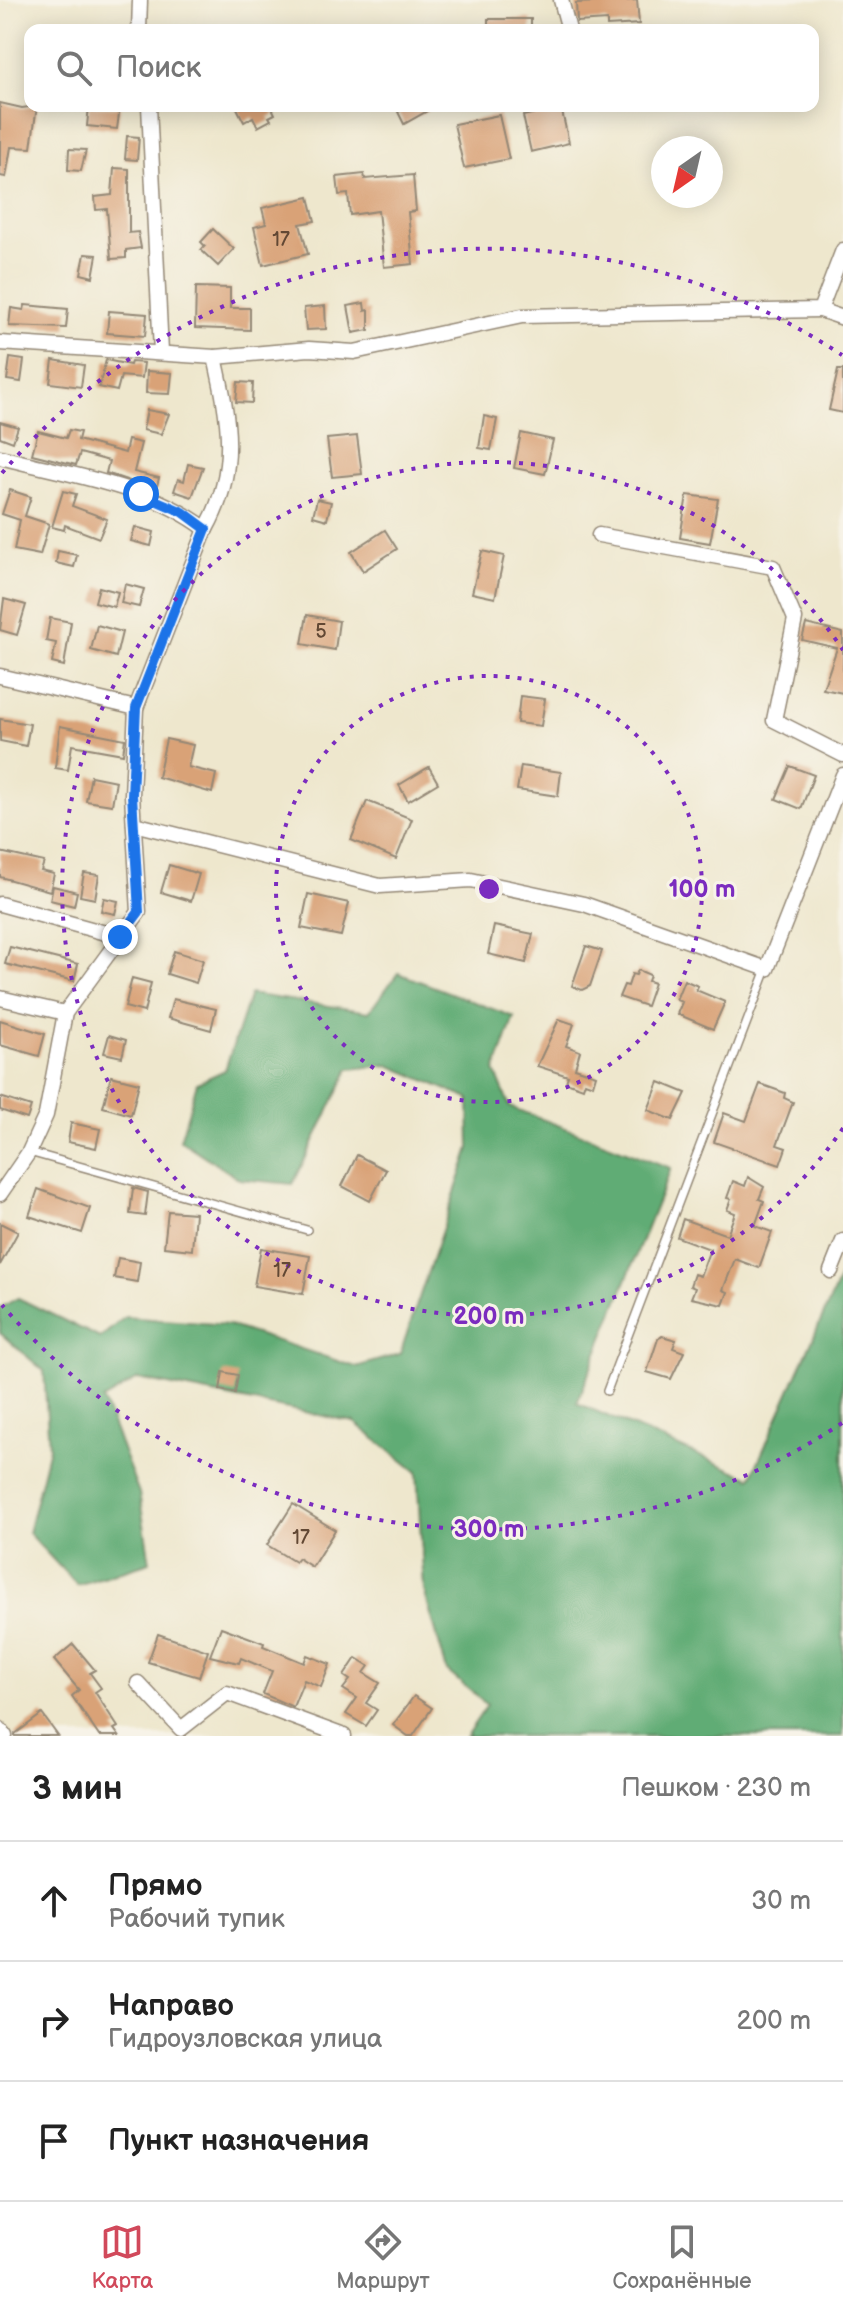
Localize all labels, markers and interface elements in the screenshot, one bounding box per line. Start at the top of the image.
search box [24,24,819,112]
icon: search [52,46,96,90]
text: Поиск [116,50,202,86]
north arrow [651,136,723,208]
house number: 17 [272,228,290,252]
route start [123,476,159,512]
house number: 5 [315,620,327,644]
centre of rings [475,875,503,903]
text: 100 m [669,875,735,904]
route end [102,919,138,955]
house number: 17 [273,1259,291,1283]
text: 200 m [454,1302,524,1331]
text: 300 m [454,1515,524,1544]
house number: 17 [292,1526,310,1550]
text: 3 мин [32,1768,123,1809]
text: Пешком · 230 m [621,1773,811,1804]
text: Прямо [108,1868,202,1904]
icon: ahead [32,1879,76,1923]
text: 30 m [751,1886,811,1917]
text: Рабочий тупик [108,1904,285,1935]
text: Направо [108,1988,234,2024]
icon: right [32,1999,76,2043]
text: 200 m [737,2006,811,2037]
text: Гидроузловская улица [108,2024,382,2055]
icon: arrive [32,2119,76,2163]
text: Пункт назначения [108,2123,369,2159]
tab: Карта [91,2220,153,2295]
tab: Маршрут [336,2220,430,2295]
tab: Сохранённые [613,2220,752,2295]

